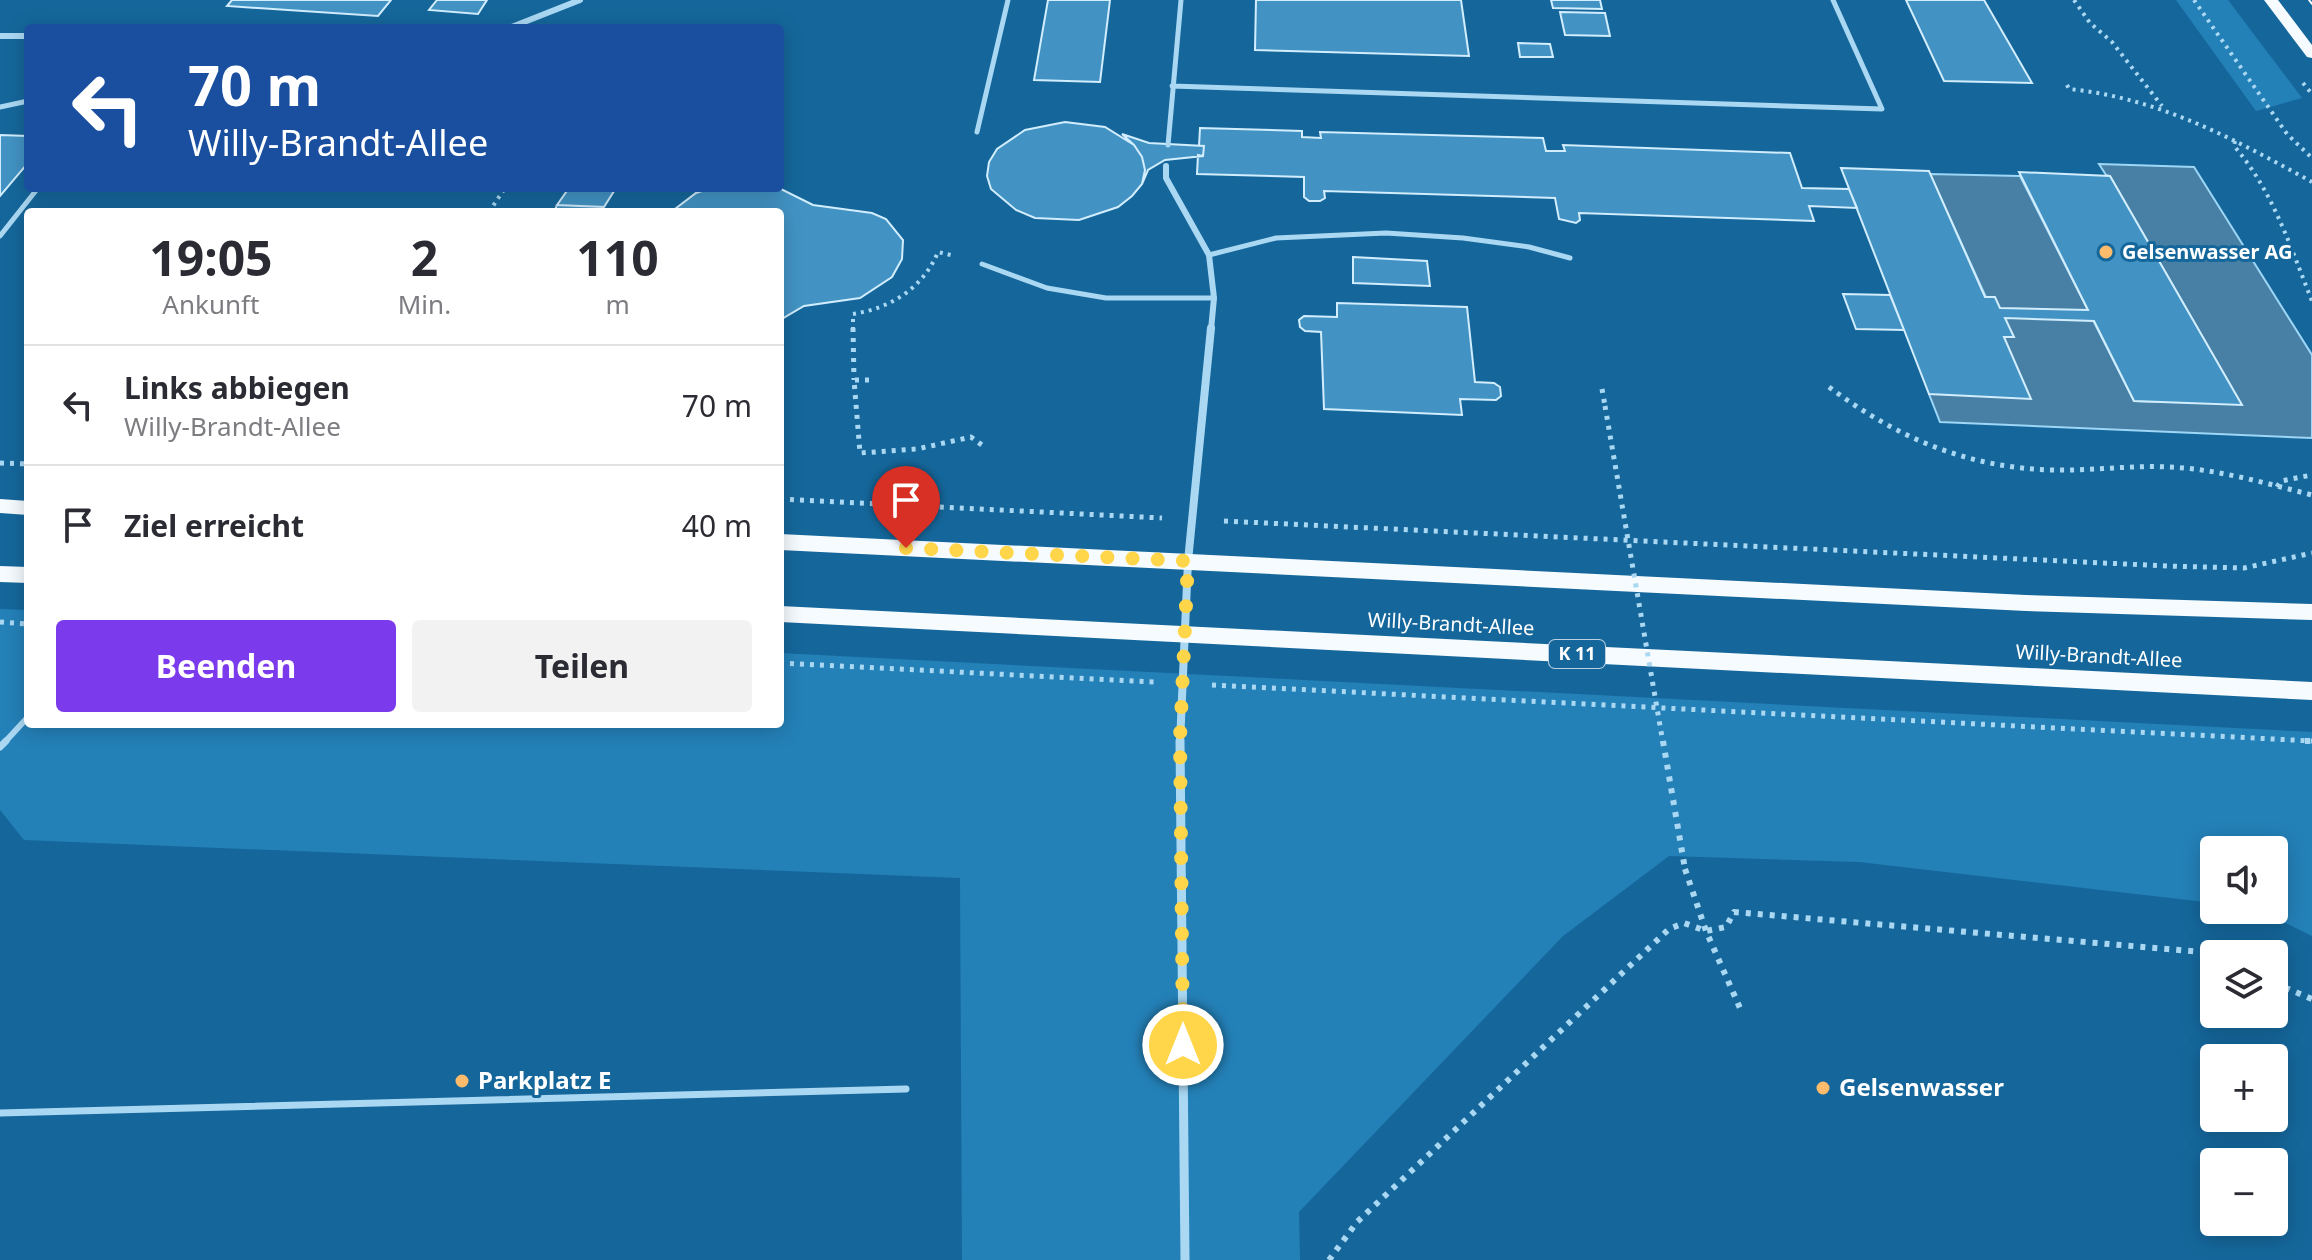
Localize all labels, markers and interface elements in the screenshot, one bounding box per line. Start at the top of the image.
text: 70 m [188,46,321,122]
icon: left [56,56,160,160]
text: Willy-Brandt-Allee [188,118,488,167]
text: 19:05 [149,225,273,290]
text: 2 [411,225,438,290]
text: 110 [576,225,659,290]
place label: Gelsenwasser AG [2122,238,2293,265]
marker: Gelsenwasser AG [2097,243,2115,261]
text: Ankunft [162,286,259,322]
text: Min. [398,286,451,322]
text: m [605,286,630,322]
text: Links abbiegen [124,367,350,408]
icon: left [56,383,100,427]
text: 70 m [682,385,752,426]
text: Willy-Brandt-Allee [124,408,341,444]
pin [872,466,940,548]
icon: arrive [884,478,928,522]
icon: arrive [56,503,100,547]
text: Ziel erreicht [124,505,304,546]
text: 40 m [682,505,752,546]
street label: Willy-Brandt-Allee [1367,606,1535,641]
button: Beenden [56,620,396,712]
button: Teilen [412,620,752,712]
street label: Willy-Brandt-Allee [2015,638,2183,673]
road number: K 11 [1549,640,1605,668]
map controls [2200,836,2288,1236]
button: sound [2200,836,2288,924]
button: layers [2200,940,2288,1028]
position arrow [1141,1003,1225,1087]
button: + [2200,1044,2288,1132]
place label: Parkplatz E [478,1063,612,1096]
place label: Gelsenwasser [1839,1070,2004,1103]
marker: Parkplatz E [453,1072,471,1090]
marker: Gelsenwasser [1814,1079,1832,1097]
button: − [2200,1148,2288,1236]

